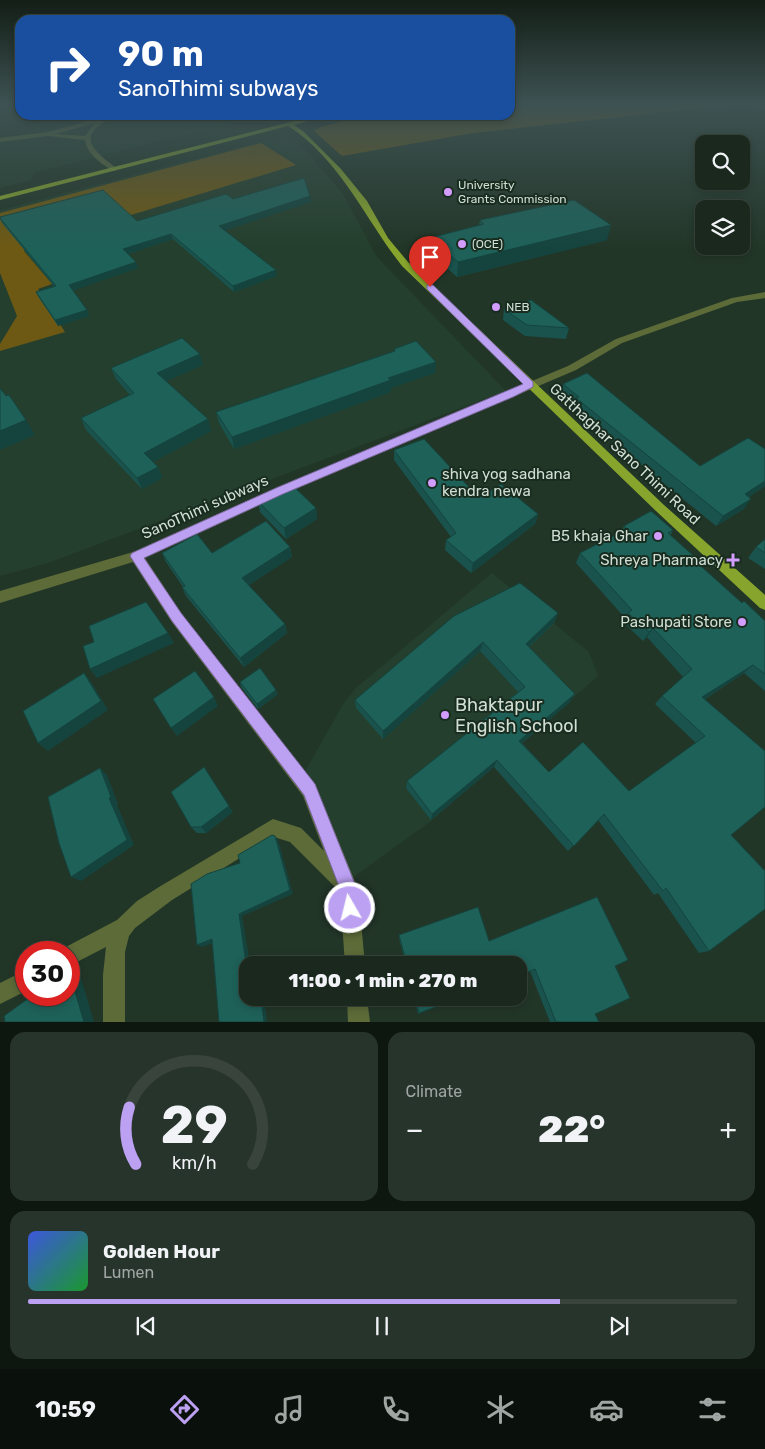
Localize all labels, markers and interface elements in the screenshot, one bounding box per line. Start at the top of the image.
text: 90 m [118,33,204,75]
icon: right [35,35,100,100]
text: SanoThimi subways [118,75,318,102]
map controls [695,135,750,255]
button: search [695,135,750,190]
place label: University Grants Commission [458,178,567,206]
marker: University Grants Commission [442,186,454,198]
button: layers [695,200,750,255]
pin [409,236,451,287]
place label: (OCE) [472,237,503,251]
marker: (OCE) [456,238,468,250]
icon: arrive [416,243,444,271]
place label: NEB [506,300,530,314]
marker: NEB [490,301,502,313]
street label: Gatthaghar Sano Thimi Road [546,380,704,528]
place label: shiva yog sadhana kendra newa [442,465,571,500]
street label: SanoThimi subways [139,471,271,543]
marker: shiva yog sadhana kendra newa [426,477,438,489]
place label: B5 khaja Ghar [551,527,648,545]
marker: B5 khaja Ghar [652,530,664,542]
place label: Shreya Pharmacy [600,551,723,569]
marker: Shreya Pharmacy [727,554,739,566]
place label: Pashupati Store [620,613,732,631]
marker: Pashupati Store [736,616,748,628]
place label: Bhaktapur English School [455,694,578,737]
marker: Bhaktapur English School [439,709,451,721]
position arrow [323,881,375,933]
speed limit sign: 30 [15,941,80,1006]
text: 11:00 · 1 min · 270 m [289,969,477,992]
text: Climate [406,1082,462,1101]
text: 29 [160,1094,227,1156]
text: 22° [538,1106,605,1152]
text: − [406,1113,424,1146]
text: + [720,1113,737,1146]
text: km/h [171,1152,216,1173]
text: Golden Hour [103,1240,220,1263]
text: Lumen [103,1263,154,1282]
icon: previous [132,1312,160,1340]
icon: pause [368,1312,396,1340]
icon: next [605,1312,633,1340]
icon: directions [167,1392,202,1427]
icon: music [272,1392,307,1427]
icon: phone [378,1392,413,1427]
icon: climate [483,1392,518,1427]
icon: car [589,1392,624,1427]
icon: filters [695,1392,730,1427]
text: 10:59 [35,1396,96,1423]

